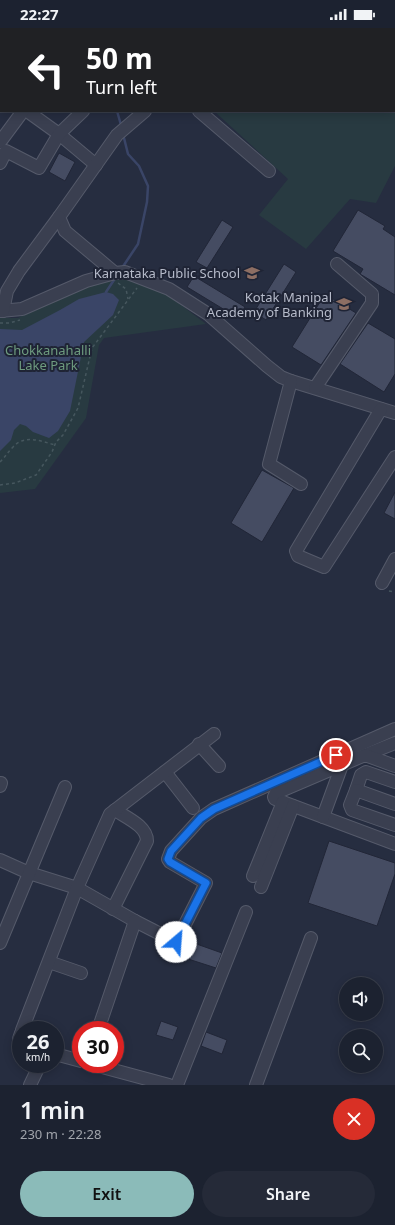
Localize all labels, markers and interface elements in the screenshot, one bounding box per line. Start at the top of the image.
text: 22:27 [20,4,59,24]
text: 50 m [86,39,153,77]
icon: left [20,44,72,96]
text: Turn left [86,75,157,99]
place label: Karnataka Public School [94,264,240,282]
school or university icon: Karnataka Public School [243,264,261,282]
place label: Kotak Manipal Academy of Banking [207,288,332,321]
school or university icon: Kotak Manipal Academy of Banking [335,295,353,313]
park label: Chokkanahalli Lake Park [5,341,91,374]
pin [319,738,353,772]
icon: arrive [325,744,347,766]
position arrow [155,921,197,963]
map controls [339,977,383,1073]
button: sound [339,977,383,1021]
speed limit sign: 30 [72,1021,124,1073]
text: 26 [27,1028,49,1055]
button: search [339,1029,383,1073]
text: km/h [26,1050,50,1064]
text: 1 min [20,1093,85,1126]
button: close [333,1098,375,1140]
text: 230 m · 22:28 [20,1125,101,1143]
button: Exit [20,1171,194,1217]
button: Share [202,1171,375,1217]

